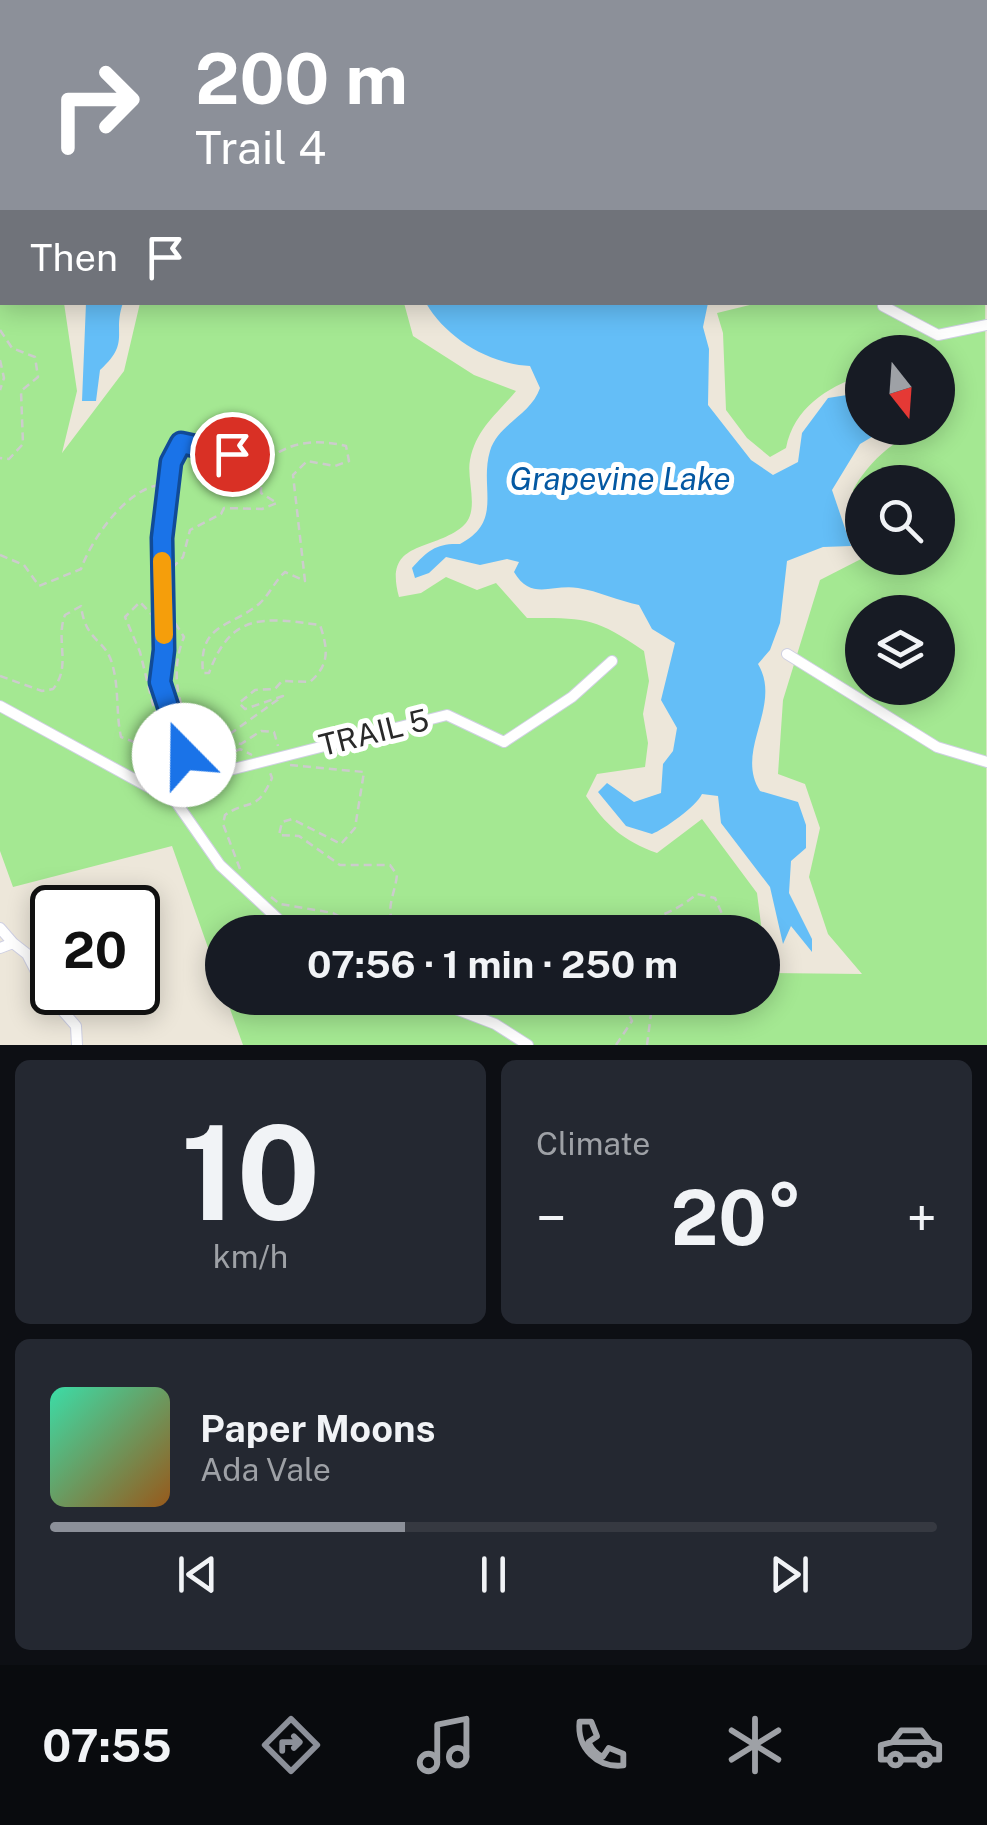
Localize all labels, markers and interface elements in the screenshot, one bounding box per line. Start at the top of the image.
text: 200 m [195,37,408,120]
icon: right [30,40,160,170]
text: Trail 4 [195,121,326,174]
icon: arrive [138,230,193,285]
text: Then [30,235,118,280]
north arrow [845,335,955,445]
map controls [845,335,955,705]
pin [190,412,275,497]
icon: arrive [205,427,260,482]
water label: Grapevine Lake [509,460,731,497]
button: search [845,465,955,575]
button: layers [845,595,955,705]
street label: TRAIL 5 [315,701,432,763]
position arrow [132,703,236,807]
speed limit sign: 20 [30,885,160,1015]
text: 07:56 · 1 min · 250 m [307,942,678,987]
text: 10 [181,1097,320,1249]
text: Climate [536,1125,650,1162]
text: 20° [671,1174,802,1262]
text: − [536,1186,567,1250]
text: + [906,1186,937,1250]
text: km/h [213,1238,288,1275]
text: Paper Moons [200,1406,435,1451]
text: Ada Vale [200,1451,331,1488]
icon: previous [170,1547,225,1602]
icon: pause [466,1547,521,1602]
icon: next [762,1547,817,1602]
icon: directions [256,1710,326,1780]
icon: music [411,1710,481,1780]
icon: phone [565,1710,635,1780]
icon: climate [720,1710,790,1780]
icon: car [875,1710,945,1780]
text: 07:55 [42,1719,172,1772]

